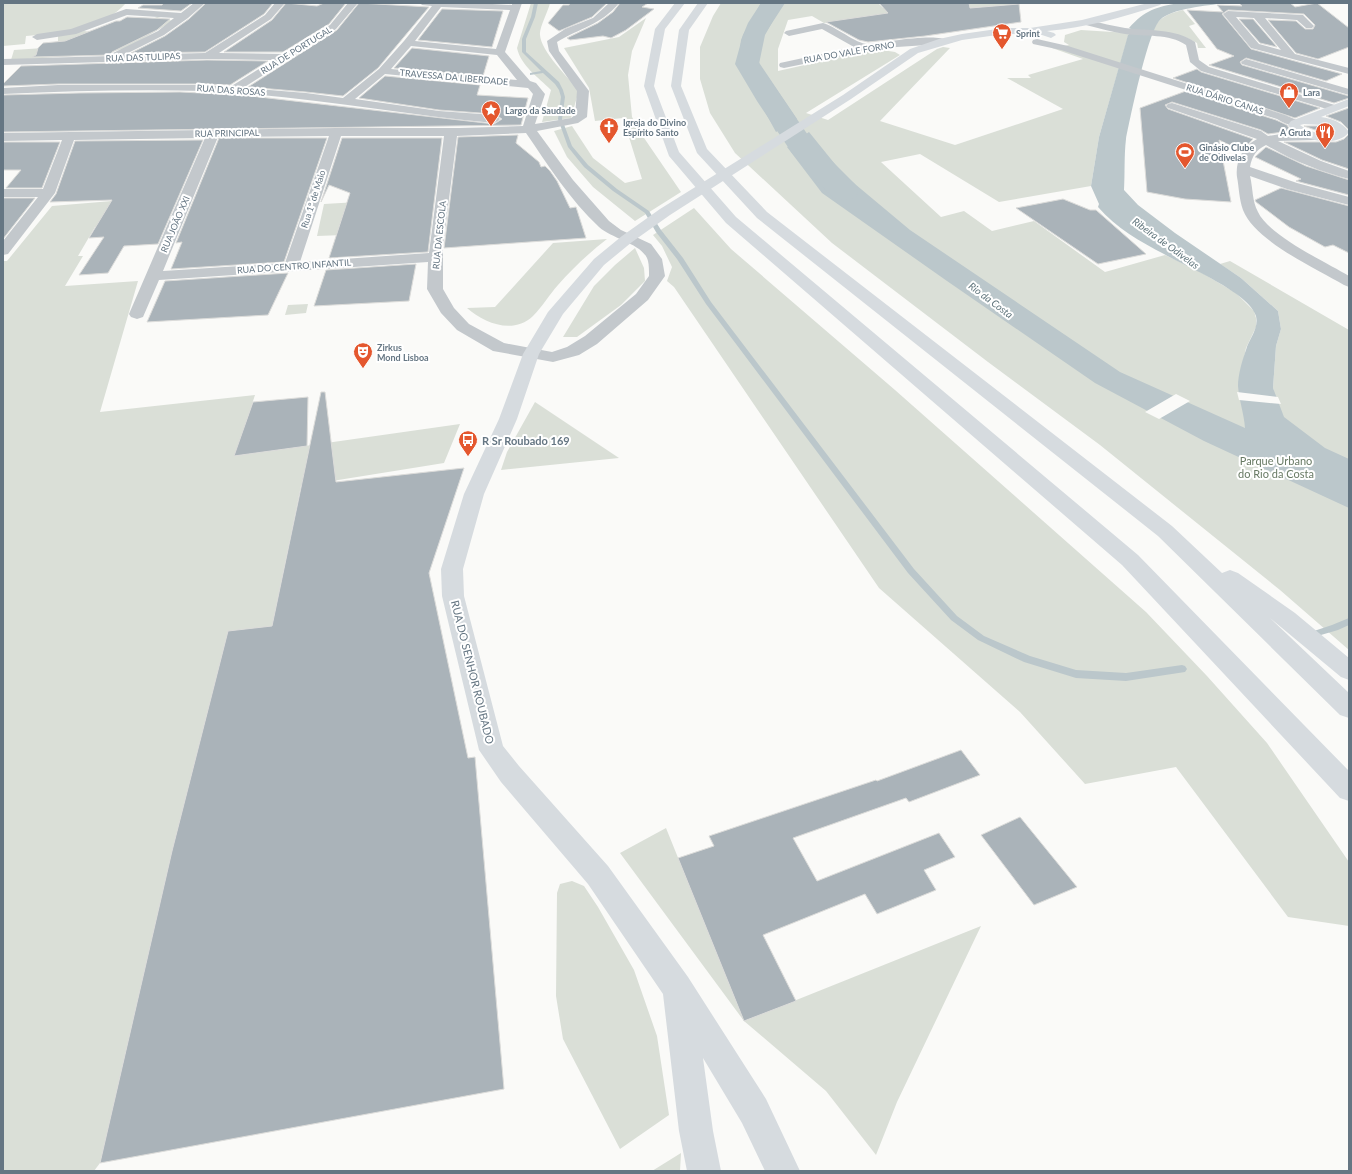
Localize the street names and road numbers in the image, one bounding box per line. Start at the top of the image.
street label: RUA DE PORTUGAL [258,23,334,76]
street label: RUA DO VALE FORNO [803,39,895,65]
street label: RUA DAS TULIPAS [105,50,181,64]
street label: TRAVESSA DA LIBERDADE [399,67,509,87]
street label: RUA DÁRIO CANAS [1185,81,1265,117]
street label: RUA DAS ROSAS [196,82,266,98]
street label: RUA PRINCIPAL [195,127,260,139]
street label: Rua 1º de Maio [298,169,328,229]
street label: RUA JOÃO XXI [158,194,192,254]
street label: RUA DA ESCOLA [430,199,448,270]
street label: RUA DO CENTRO INFANTIL [237,256,352,275]
street label: RUA DO SENHOR ROUBADO [449,599,497,745]

